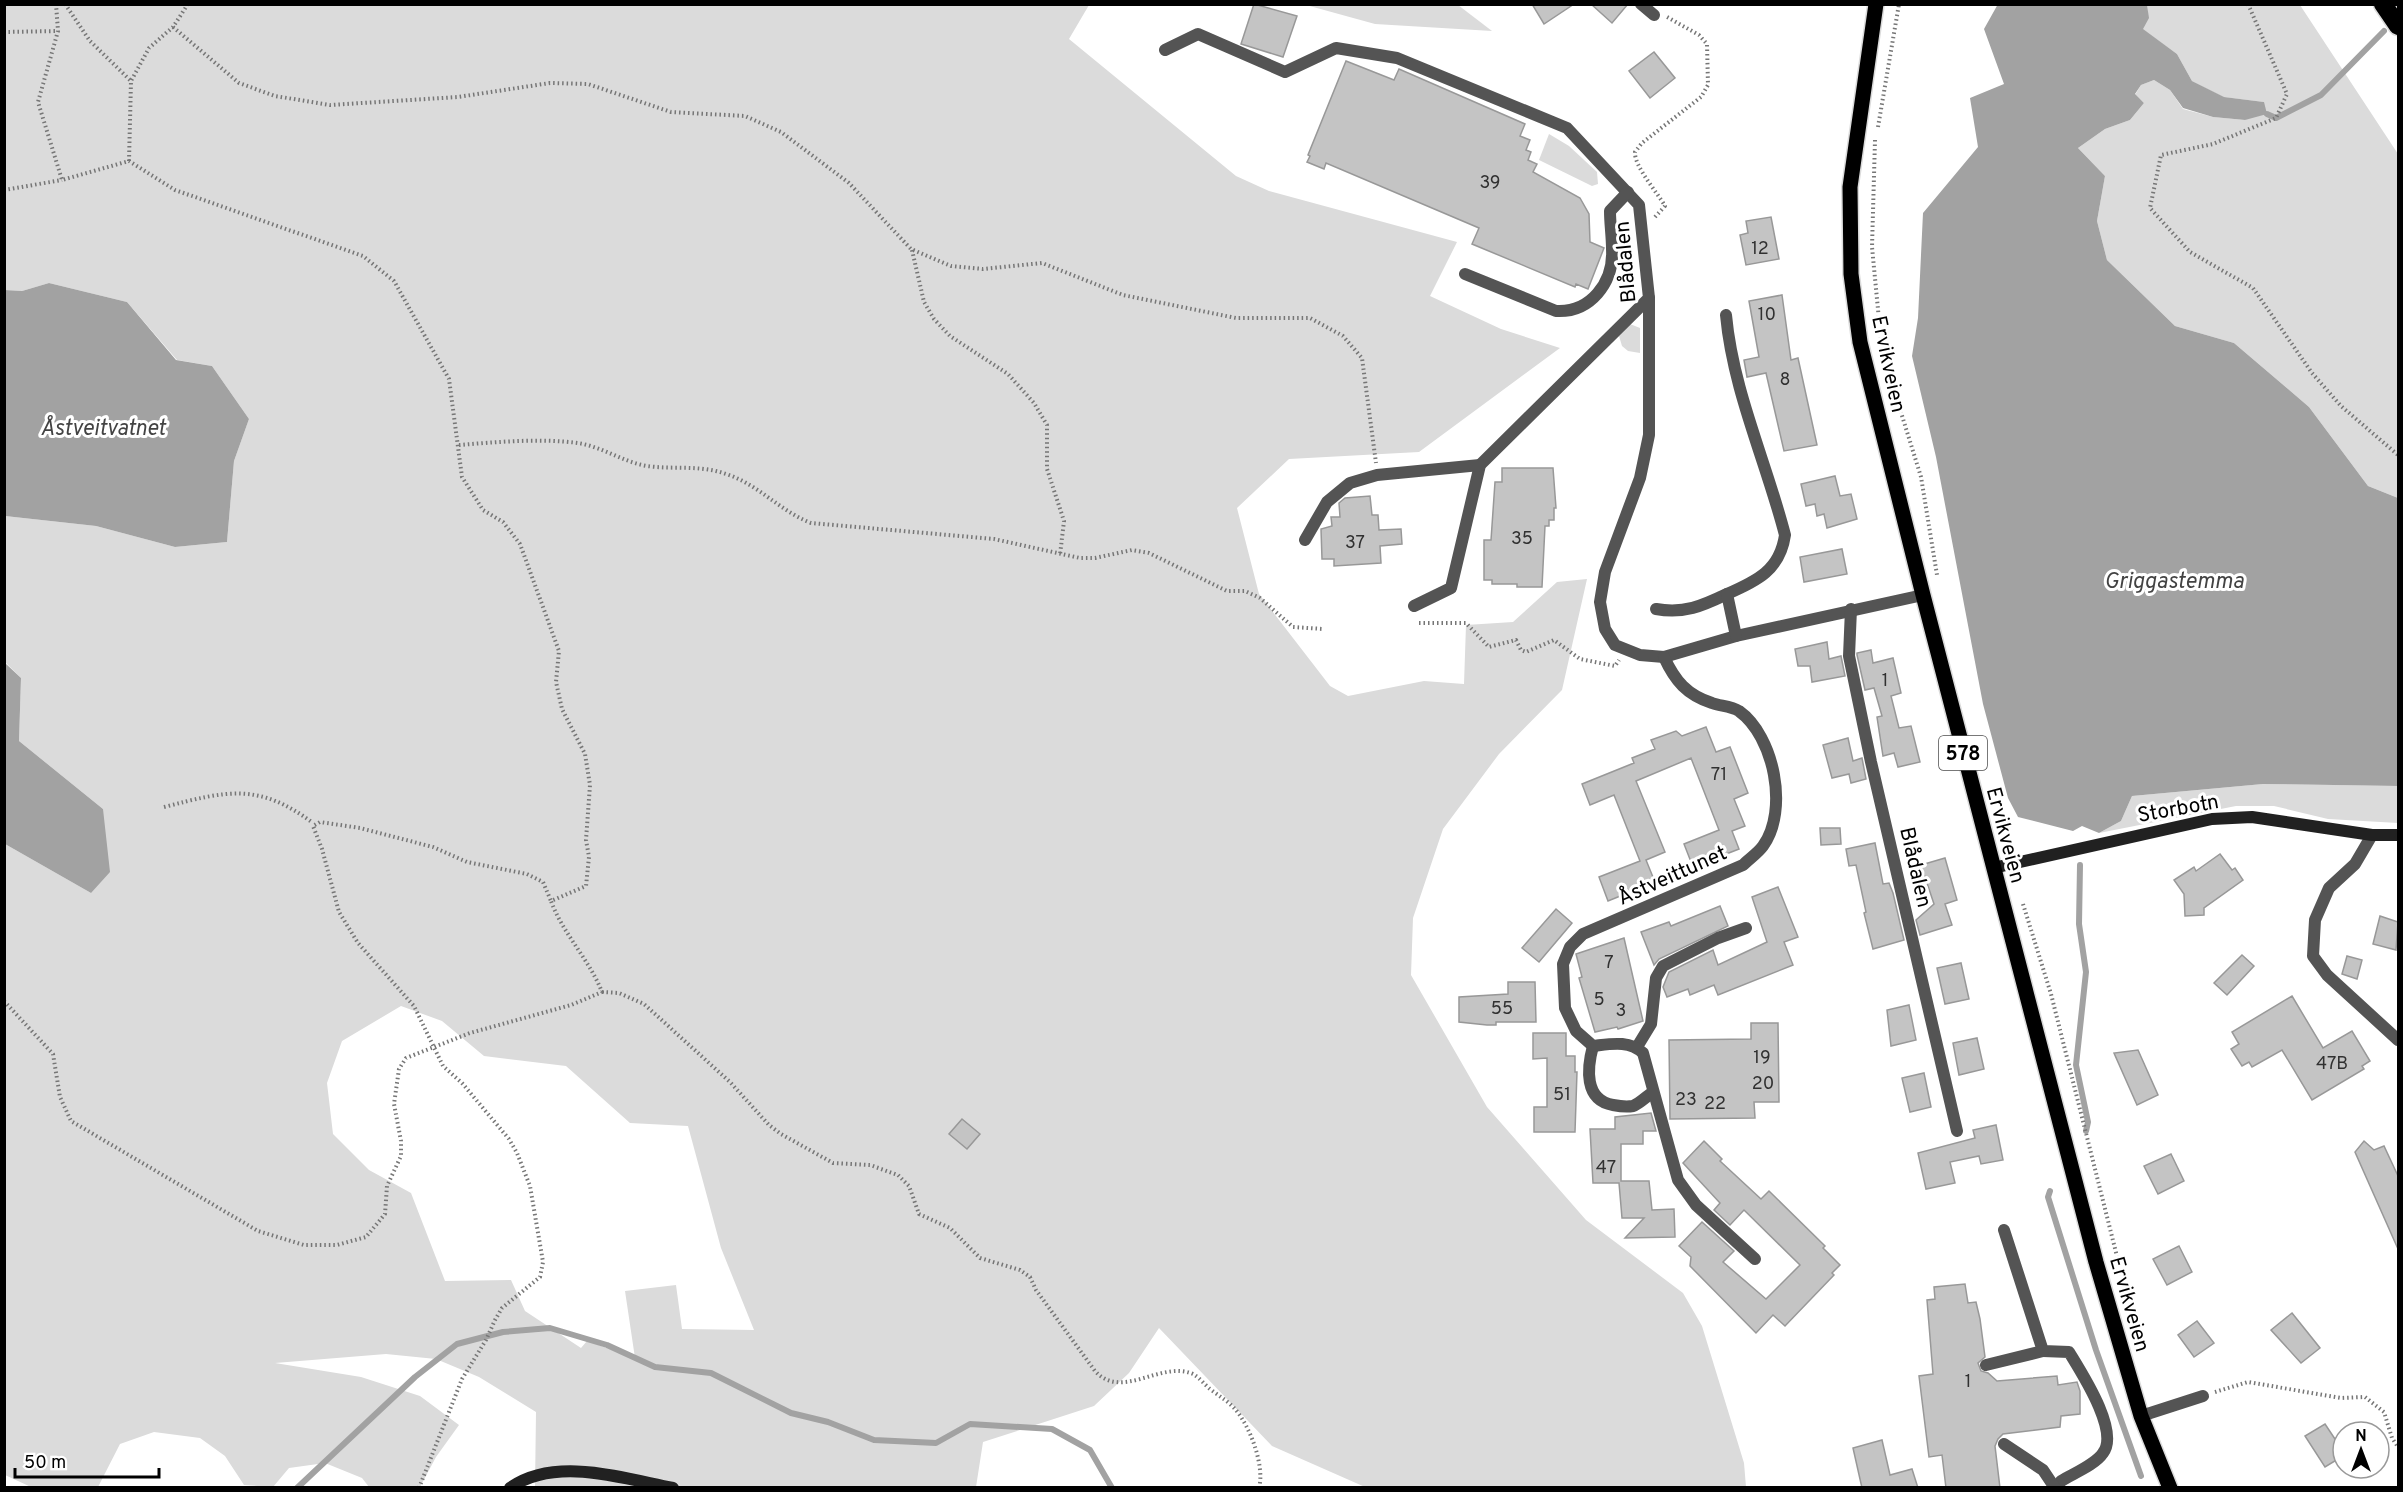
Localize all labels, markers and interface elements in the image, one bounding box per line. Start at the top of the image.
house number: 39 [1479,172,1501,195]
street label: Blådalen [1609,220,1644,304]
house number: 12 [1751,238,1769,261]
house number: 10 [1758,304,1776,327]
street label: Ervikveien [1864,313,1911,415]
house number: 8 [1780,369,1791,392]
water label: Åstveitvatnet [40,414,167,443]
house number: 35 [1511,528,1533,551]
house number: 37 [1345,532,1365,555]
water label: Griggastemma [2104,569,2244,596]
house number: 1 [1882,670,1888,693]
road number: 578 [1939,736,1987,770]
house number: 71 [1711,764,1727,787]
street label: Ervikveien [1979,784,2030,886]
street label: Storbotn [2135,789,2221,830]
street label: Blådalen [1892,824,1937,910]
street label: Åstveittunet [1614,840,1731,912]
house number: 7 [1604,952,1614,975]
house number: 5 [1593,989,1605,1012]
house number: 55 [1491,998,1513,1021]
house number: 3 [1616,1000,1626,1023]
house number: 19 [1753,1047,1771,1070]
house number: 47B [2316,1053,2348,1076]
house number: 20 [1752,1073,1774,1096]
house number: 51 [1553,1084,1571,1107]
house number: 23 [1675,1089,1697,1112]
house number: 22 [1704,1093,1726,1116]
house number: 47 [1596,1157,1616,1180]
street label: Ervikveien [2102,1253,2155,1355]
house number: 1 [1965,1371,1971,1394]
north arrow [2331,1420,2391,1480]
text: N [2355,1427,2367,1447]
scale bar [15,1441,159,1479]
text: 50 m [24,1452,66,1475]

